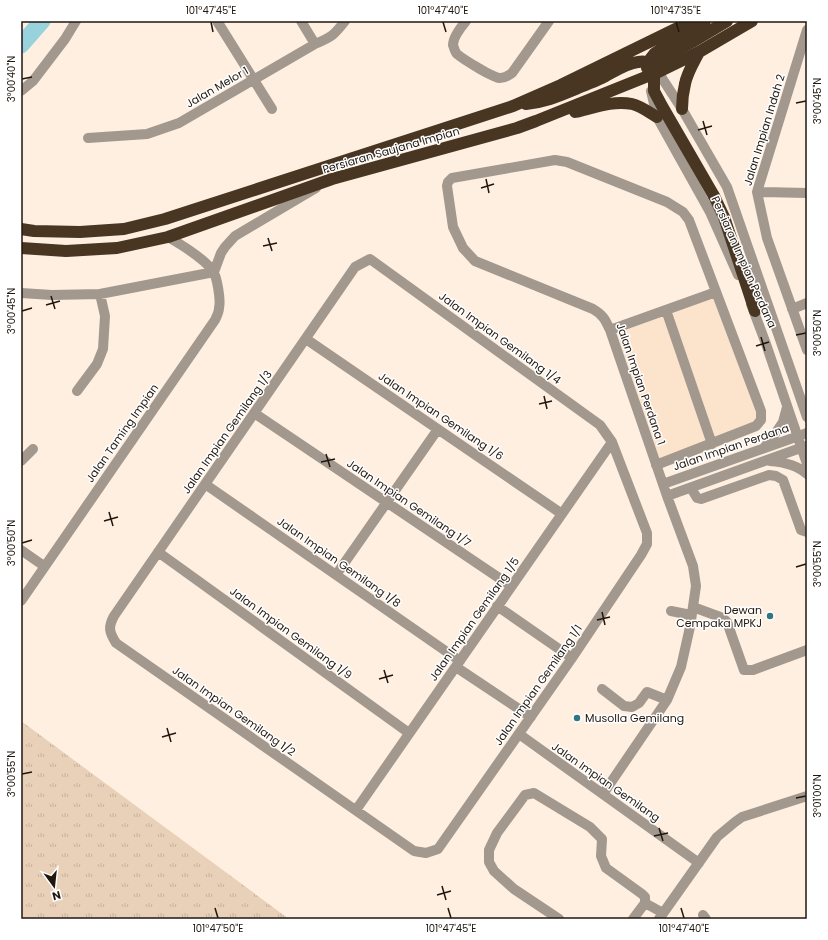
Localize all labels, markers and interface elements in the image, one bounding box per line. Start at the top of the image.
text: 101°47'45"E [186,3,236,18]
text: 101°47'40"E [418,3,468,18]
text: 101°47'35"E [651,3,701,18]
text: 3°00'40"N [4,56,19,102]
street label: Jalan Melor 1 [183,63,251,111]
street label: Jalan Impian Indah 2 [739,72,789,188]
text: 3°00'45"N [810,78,825,124]
street label: Persiaran Saujana Impian [321,123,461,177]
street label: Persiaran Impian Perdana [708,193,780,331]
text: 3°00'45"N [4,288,19,334]
street label: Jalan Impian Gemilang 1/4 [436,288,564,388]
text: 3°00'50"N [810,310,825,356]
street label: Jalan Impian Perdana 1 [613,321,669,447]
street label: Jalan Impian Gemilang 1/3 [178,367,276,497]
street label: Jalan Impian Gemilang 1/6 [375,368,507,464]
street label: Jalan Taming Impian [82,381,162,485]
street label: Jalan Impian Perdana [671,420,791,474]
street label: Jalan Impian Gemilang 1/7 [344,455,474,551]
street label: Jalan Impian Gemilang 1/8 [274,513,404,611]
text: 3°00'50"N [4,520,19,566]
text: 3°00'55"N [810,541,825,587]
street label: Jalan Impian Gemilang 1/5 [425,554,523,684]
street label: Jalan Impian Gemilang 1/9 [227,583,355,683]
place label: Dewan Cempaka MPKJ [676,602,762,631]
marker: Dewan Cempaka MPKJ [765,611,775,621]
street label: Jalan Impian Gemilang 1/1 [490,621,586,749]
street label: Jalan Impian Gemilang 1/2 [169,662,299,760]
place label: Musolla Gemilang [585,710,684,726]
marker: Musolla Gemilang [572,713,582,723]
street label: Jalan Impian Gemilang [549,738,663,826]
text: 3°00'55"N [4,751,19,797]
text: 3°01'00"N [810,774,825,818]
north arrow [34,866,74,906]
text: N [51,887,63,904]
text: 101°47'50"E [193,921,243,936]
text: 101°47'45"E [426,921,476,936]
text: 101°47'40"E [659,921,709,936]

